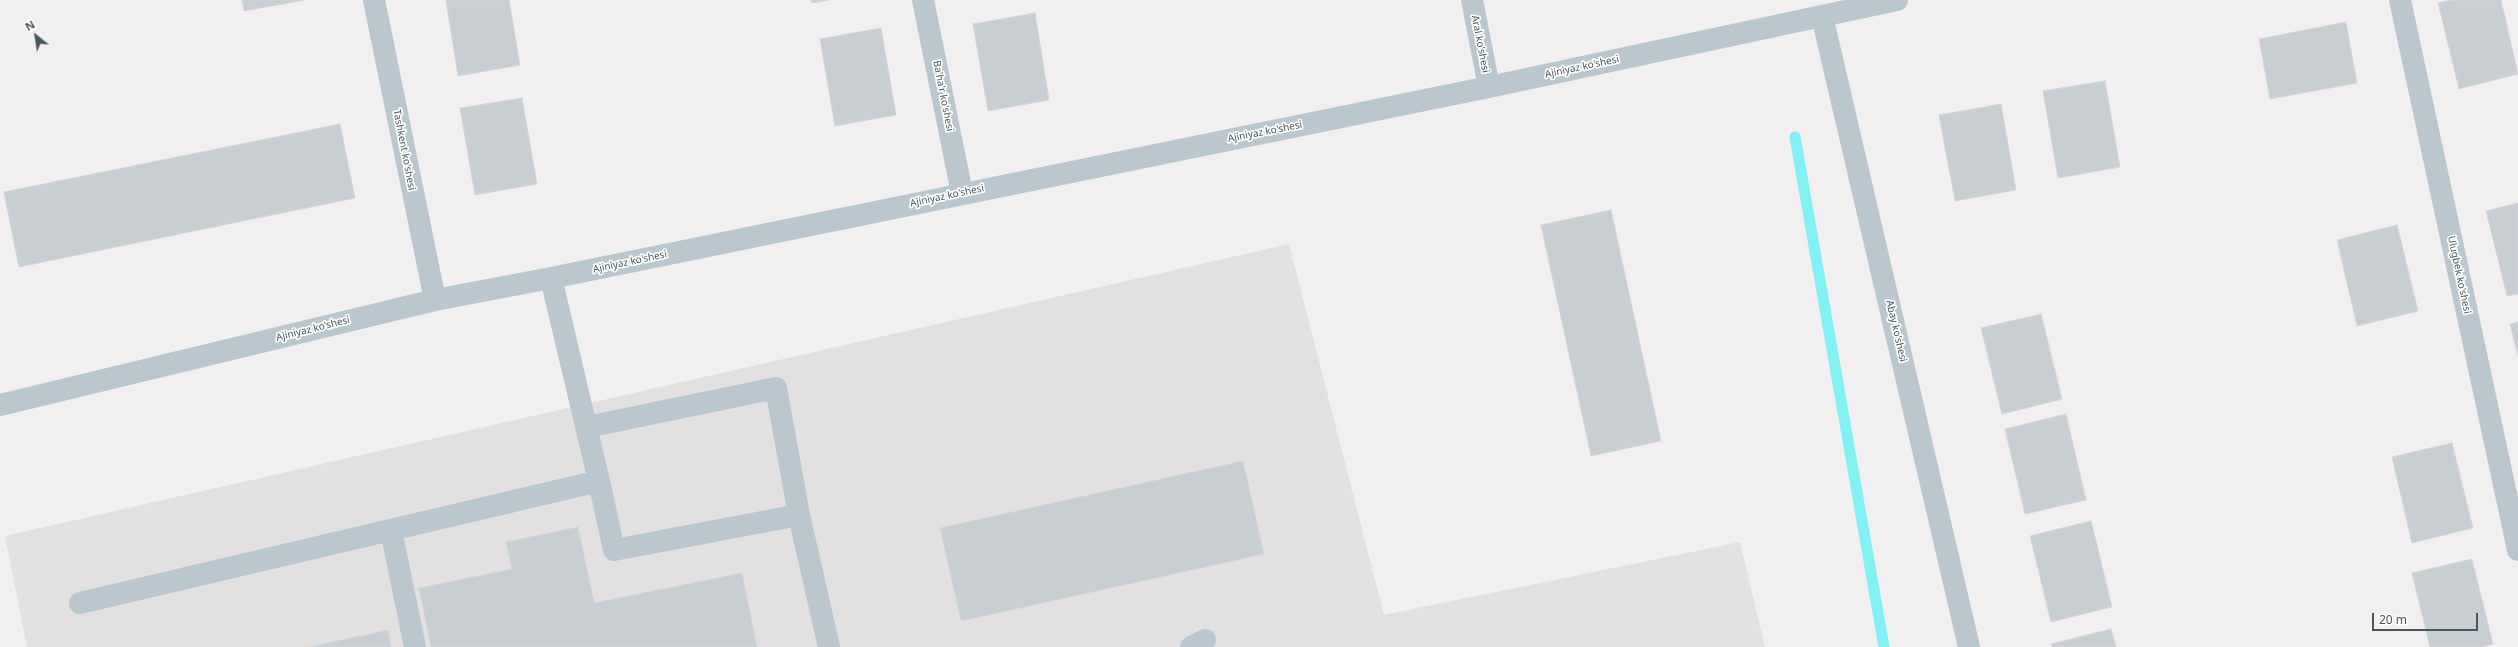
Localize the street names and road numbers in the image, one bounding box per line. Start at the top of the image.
street label: Aral ko'shesi [1469,14,1491,74]
street label: Ajiniyaz ko'shesi [1544,53,1620,81]
street label: Ba'ha'r ko'shesi [930,60,956,132]
street label: Tashkent ko'shesi [390,109,418,191]
street label: Ajiniyaz ko'shesi [1227,119,1303,145]
street label: Ajiniyaz ko'shesi [909,182,985,210]
street label: Ulugbek ko'shesi [2445,235,2473,315]
street label: Ajiniyaz ko'shesi [592,248,668,276]
street label: Abay ko'shesi [1883,299,1909,363]
street label: Ajiniyaz ko'shesi [275,314,351,344]

